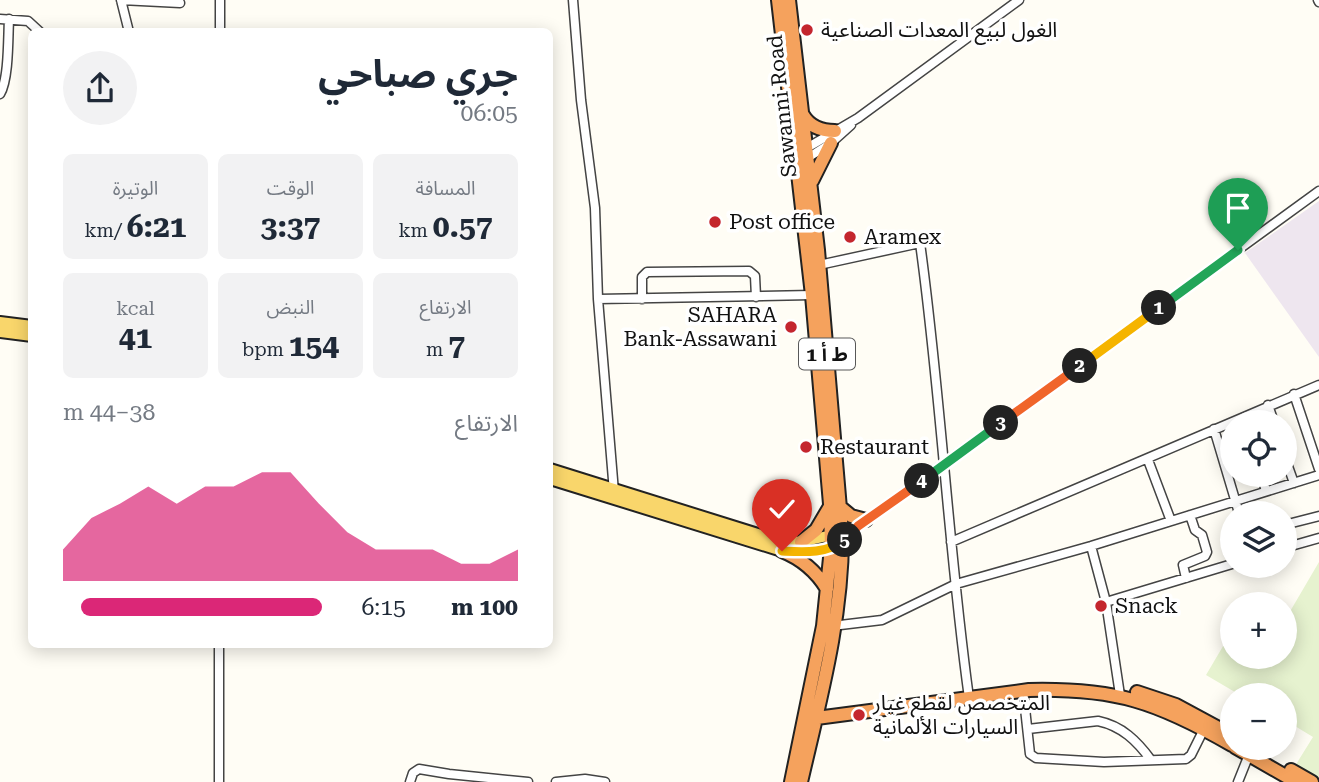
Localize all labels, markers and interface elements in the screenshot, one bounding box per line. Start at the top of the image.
place label: الغول لبيع المعدات الصناعية [821,18,1057,45]
marker: الغول لبيع المعدات الصناعية [799,22,815,38]
street label: Sawanni Road [763,33,801,179]
button: share [63,51,137,125]
text: جري صباحي [318,52,518,96]
text: 06:05 [461,100,518,127]
text: الوتيرة [113,177,158,200]
text: الوقت [267,177,314,200]
text: المسافة [416,177,475,200]
pin [1208,178,1268,250]
icon: arrive [1219,189,1257,227]
text: 6:21 [127,209,186,244]
text: 3:37 [261,209,320,244]
text: 0.57 [433,209,493,244]
place label: Post office [729,210,835,234]
marker: Post office [707,214,723,230]
text: /km [85,219,127,242]
text: km [398,219,433,242]
place label: Aramex [864,225,941,249]
marker: Aramex [842,229,858,245]
pin: 1 [1142,290,1176,326]
text: النبض [266,296,315,319]
text: الارتفاع [419,296,472,319]
text: 1 [1153,296,1164,319]
text: kcal [116,297,155,320]
place label: SAHARA Bank-Assawani [623,303,777,351]
marker: SAHARA Bank-Assawani [783,319,799,335]
text: 41 [119,320,152,355]
text: 154 [289,328,339,363]
text: 7 [448,328,465,363]
text: bpm [242,338,289,361]
text: m [426,338,448,361]
road number: ط أ 1 [799,338,855,370]
pin: 2 [1062,348,1098,384]
text: 2 [1074,354,1085,377]
text: 38–44 m [63,399,155,426]
pin: 3 [984,406,1018,440]
text: الارتفاع [455,410,518,437]
map controls [1220,410,1297,760]
button: locate [1220,410,1297,487]
text: 3 [995,411,1006,434]
place label: Restaurant [820,435,929,459]
marker: Restaurant [798,439,814,455]
pin: 4 [904,463,940,498]
text: 4 [916,469,927,492]
pin [752,479,812,551]
icon: check [763,490,801,528]
button: layers [1220,501,1297,578]
pin: 5 [828,522,862,558]
text: 5 [839,528,850,551]
button: + [1220,592,1297,669]
text: 6:15 [361,594,406,621]
text: 100 m [451,594,518,621]
place label: Snack [1115,594,1178,618]
marker: Snack [1093,598,1109,614]
button: − [1220,683,1297,760]
place label: المتخصص لقطع غيار السيارات الألمانية [872,691,1050,739]
marker: المتخصص لقطع غيار السيارات الألمانية [851,707,867,723]

